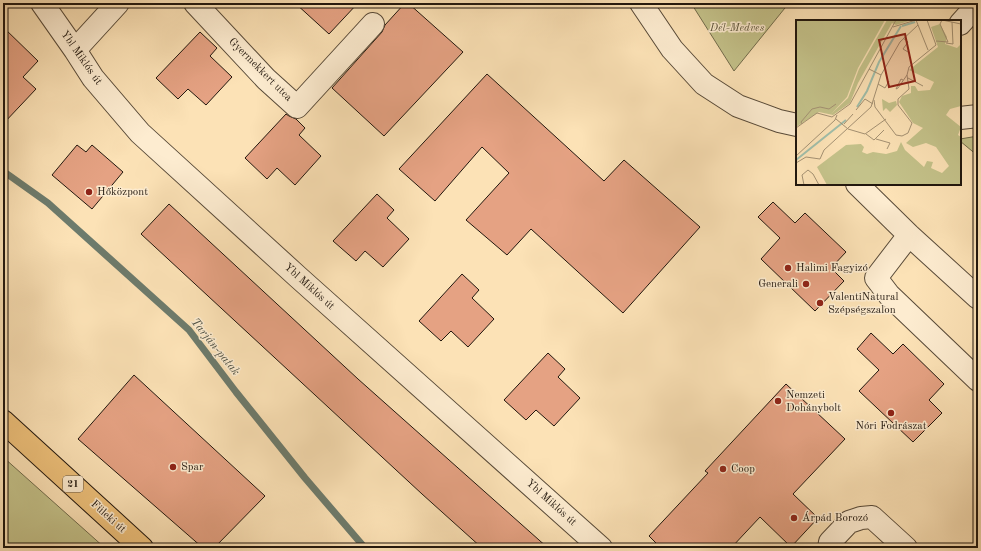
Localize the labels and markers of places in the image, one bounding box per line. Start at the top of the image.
marker: Hőközpont [84,187,94,197]
place label: Hőközpont [97,187,148,198]
marker: Halimi Fagyizó [783,263,793,273]
place label: Halimi Fagyizó [796,263,868,274]
place label: Generali [758,279,798,290]
marker: Generali [801,279,811,289]
place label: ValentiNatural Szépségszalon [828,292,898,316]
marker: ValentiNatural Szépségszalon [815,298,825,308]
place label: Nemzeti Dohánybolt [786,390,841,414]
marker: Nemzeti Dohánybolt [773,396,783,406]
marker: Nóri Fodrászat [886,408,896,418]
place label: Nóri Fodrászat [855,421,927,432]
marker: Spar [168,462,178,472]
place label: Spar [181,462,204,473]
marker: Coop [718,464,728,474]
place label: Coop [731,464,755,475]
place label: Árpád Borozó [802,511,868,524]
marker: Árpád Borozó [789,513,799,523]

